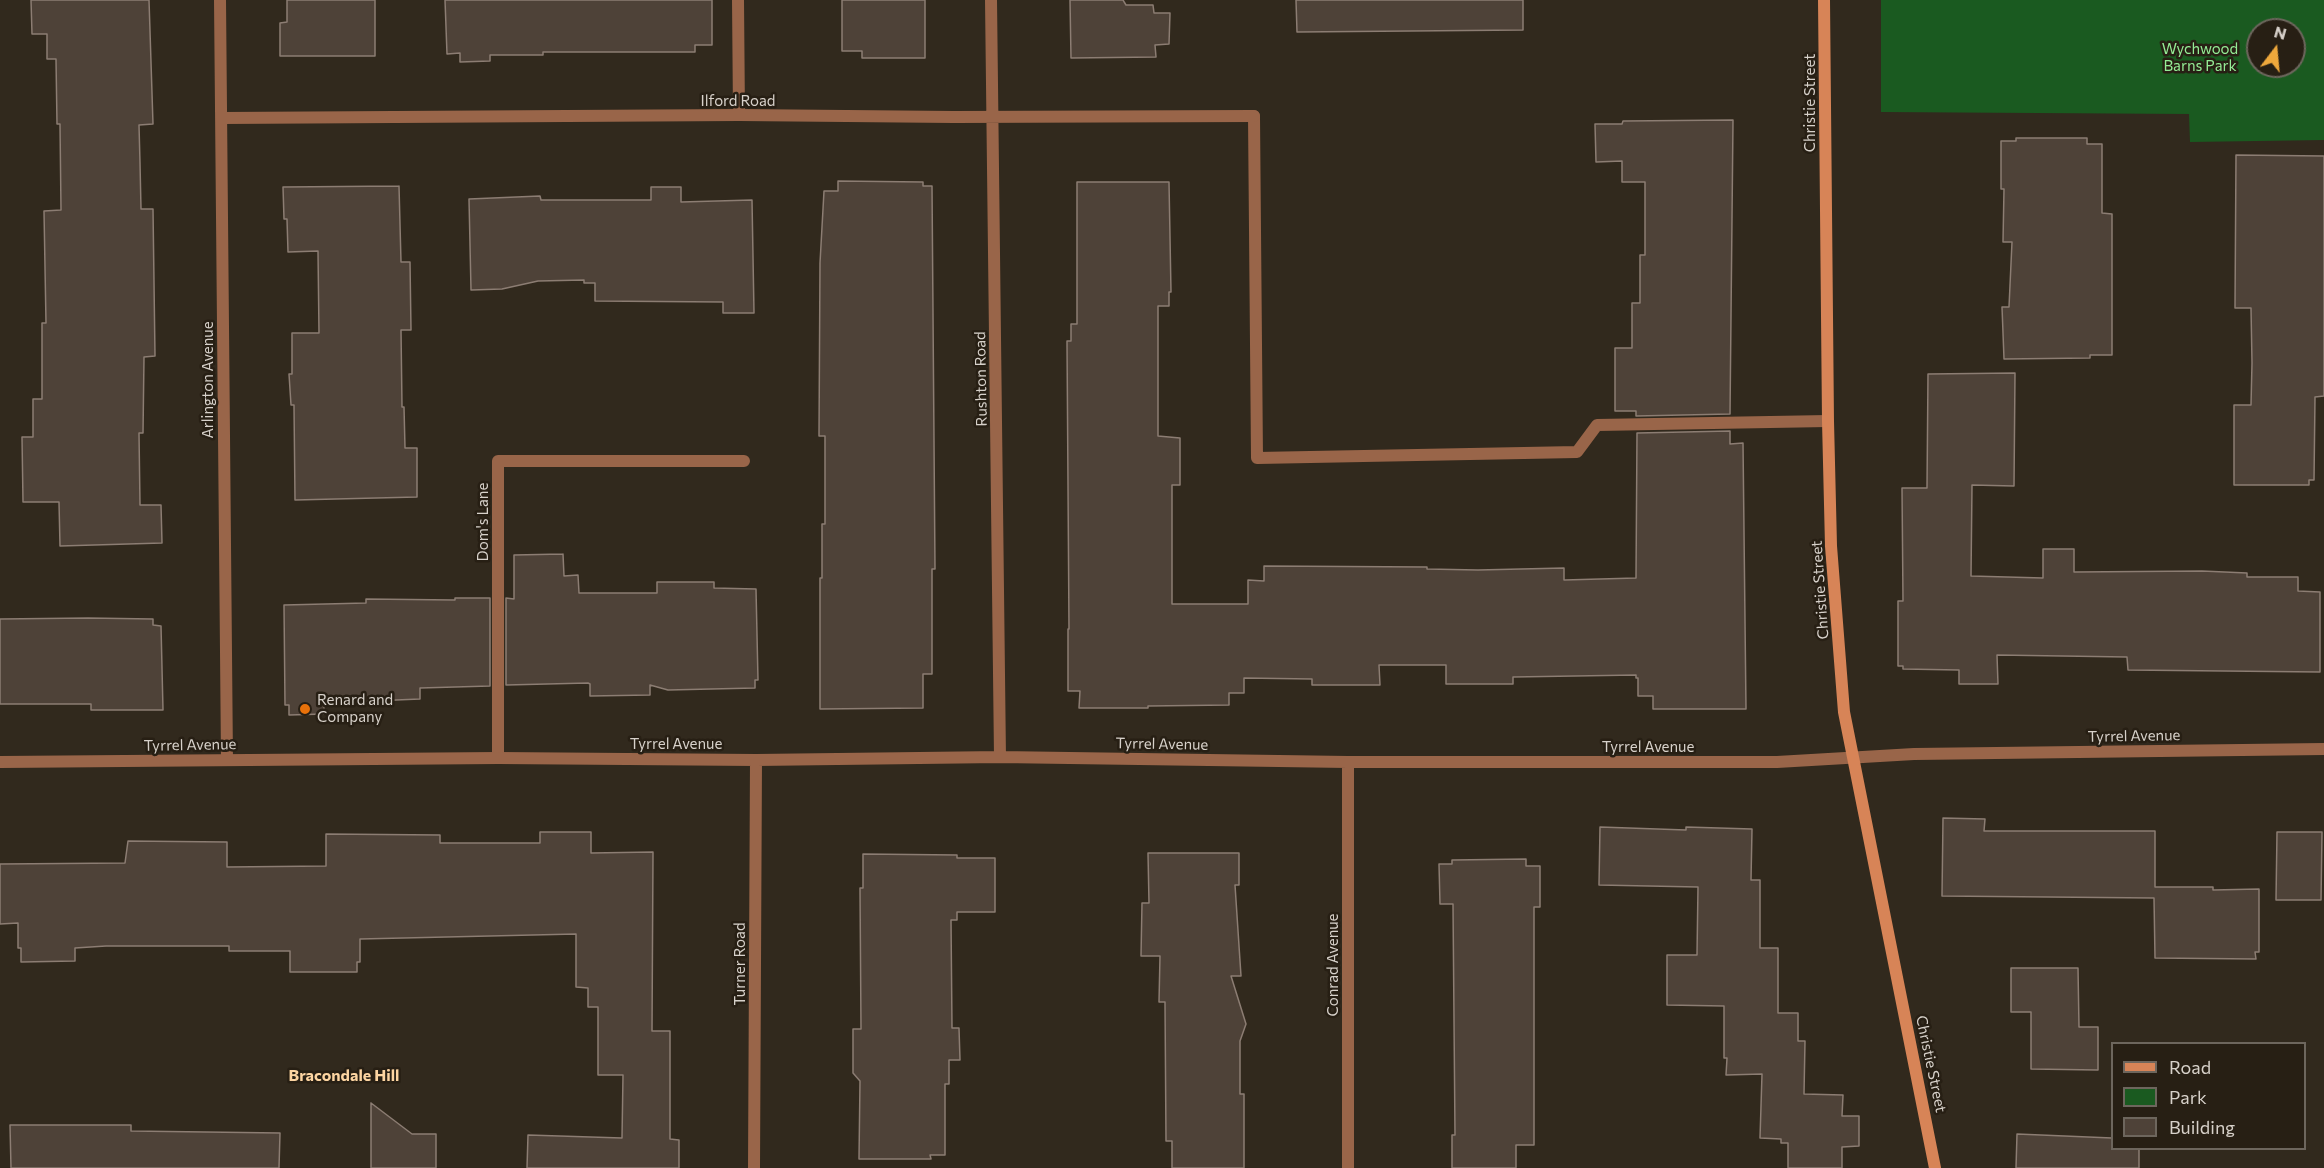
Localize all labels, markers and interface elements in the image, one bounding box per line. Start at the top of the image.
north arrow [2246,18,2306,78]
text: N [2272,21,2289,43]
park label: Wychwood Barns Park [2162,40,2238,75]
street label: Christie Street [1801,54,1819,152]
street label: Ilford Road [701,92,775,110]
street label: Arlington Avenue [199,321,217,439]
street label: Rushton Road [971,331,991,427]
street label: Dom's Lane [474,483,492,561]
street label: Christie Street [1808,540,1832,640]
place label: Renard and Company [317,691,393,726]
marker: Renard and Company [298,702,312,716]
street label: Tyrrel Avenue [2087,726,2181,746]
street label: Tyrrel Avenue [1115,734,1209,754]
street label: Tyrrel Avenue [143,735,237,755]
street label: Tyrrel Avenue [630,735,722,753]
street label: Tyrrel Avenue [1602,738,1694,756]
street label: Conrad Avenue [1324,913,1342,1017]
street label: Turner Road [731,922,749,1006]
street label: Christie Street [1912,1014,1950,1114]
legend [2111,1042,2306,1150]
text: Road [2169,1056,2211,1078]
district label: Bracondale Hill [289,1066,399,1086]
text: Park [2169,1086,2207,1108]
text: Building [2169,1116,2235,1138]

